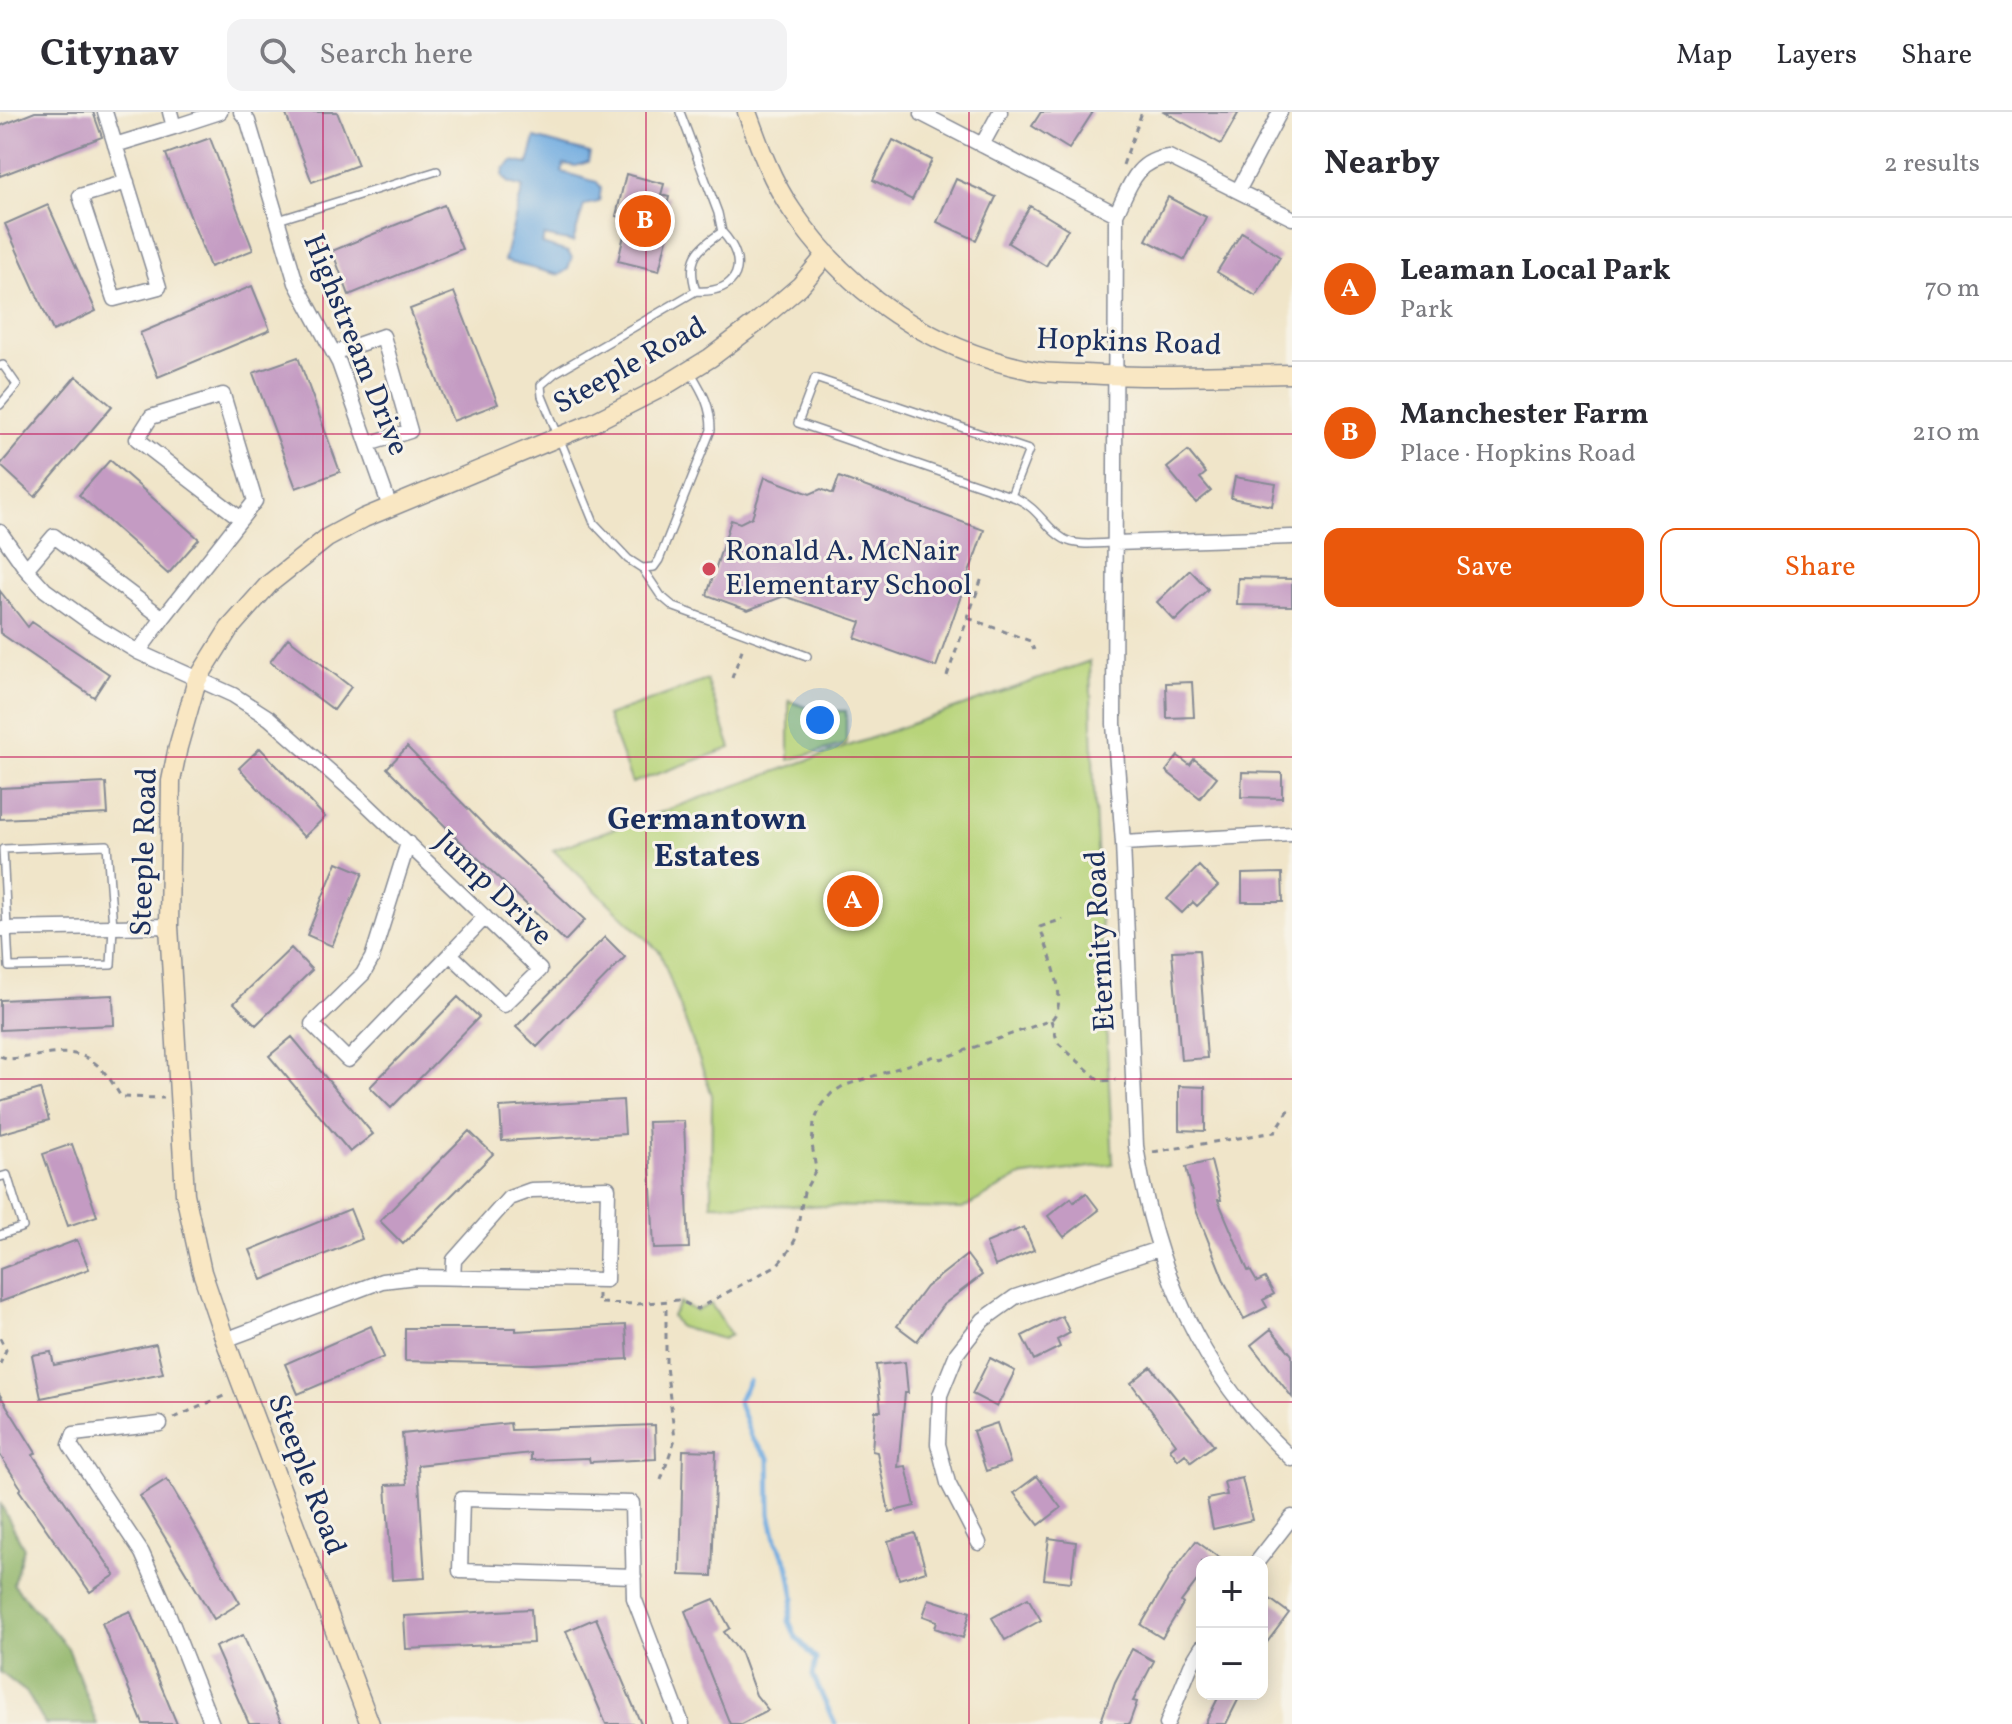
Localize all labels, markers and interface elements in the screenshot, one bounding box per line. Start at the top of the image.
search box [227,19,787,91]
text: Citynav [40,29,179,82]
icon: search [255,33,299,77]
text: Search here [319,34,473,76]
text: Map [1676,36,1732,75]
text: Layers [1776,36,1857,75]
text: Share [1901,36,1972,75]
text: Nearby [1324,141,1440,188]
text: 2 results [1884,146,1980,182]
pin: B [619,191,671,251]
street label: Highstream Drive [291,228,419,462]
text: Leaman Local Park [1400,250,1671,292]
text: A [1341,271,1359,307]
text: 70 m [1925,271,1980,307]
text: Park [1400,292,1453,328]
street label: Steeple Road [546,307,714,425]
street label: Hopkins Road [1036,319,1222,367]
text: Manchester Farm [1400,394,1649,436]
text: B [1341,415,1359,451]
text: 210 m [1912,415,1980,451]
text: Place · Hopkins Road [1400,436,1636,472]
button: Save [1324,528,1644,607]
button: Share [1660,528,1980,607]
place label: Ronald A. McNair Elementary School [725,531,972,607]
marker: Ronald A. McNair Elementary School [700,560,718,578]
your location [800,700,840,740]
street label: Steeple Road [121,767,169,937]
district label: Germantown Estates [607,799,807,880]
street label: Jump Drive [425,822,561,956]
street label: Eternity Road [1075,849,1127,1033]
pin: A [827,871,879,931]
street label: Steeple Road [256,1389,356,1561]
map controls [1196,1556,1268,1700]
button: + [1196,1556,1268,1628]
button: − [1196,1628,1268,1700]

